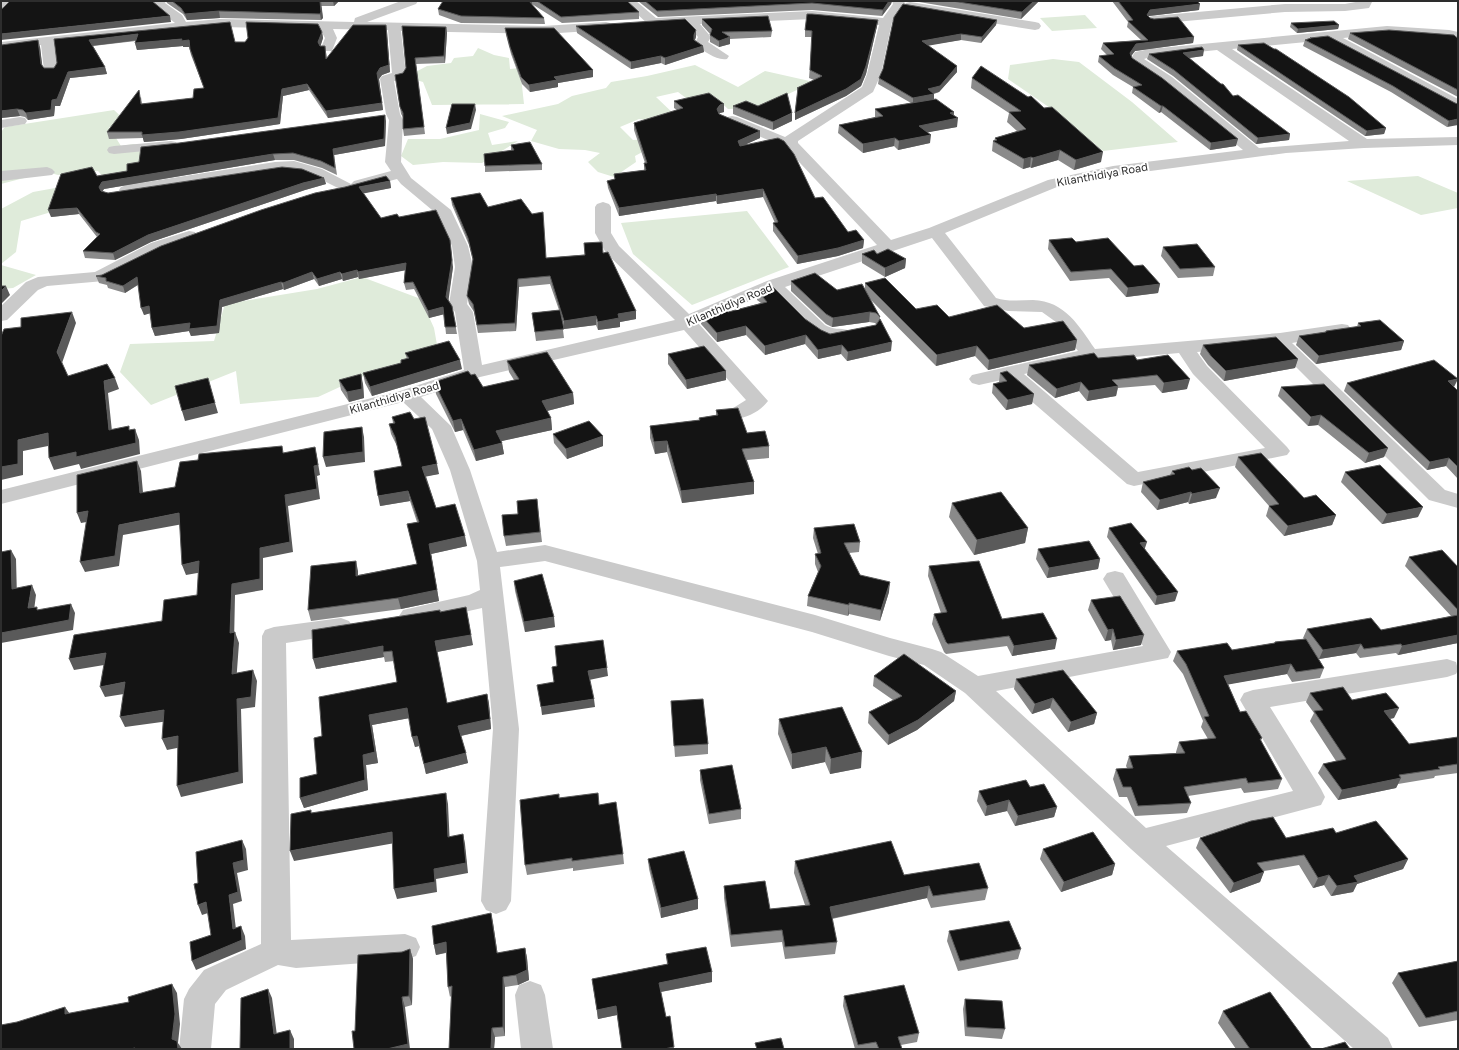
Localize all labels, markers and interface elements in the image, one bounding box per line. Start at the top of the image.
street label: Kilanthidiya Road [1055,160,1149,188]
street label: Kilanthidiya Road [684,280,774,328]
street label: Kilanthidiya Road [348,378,440,416]

